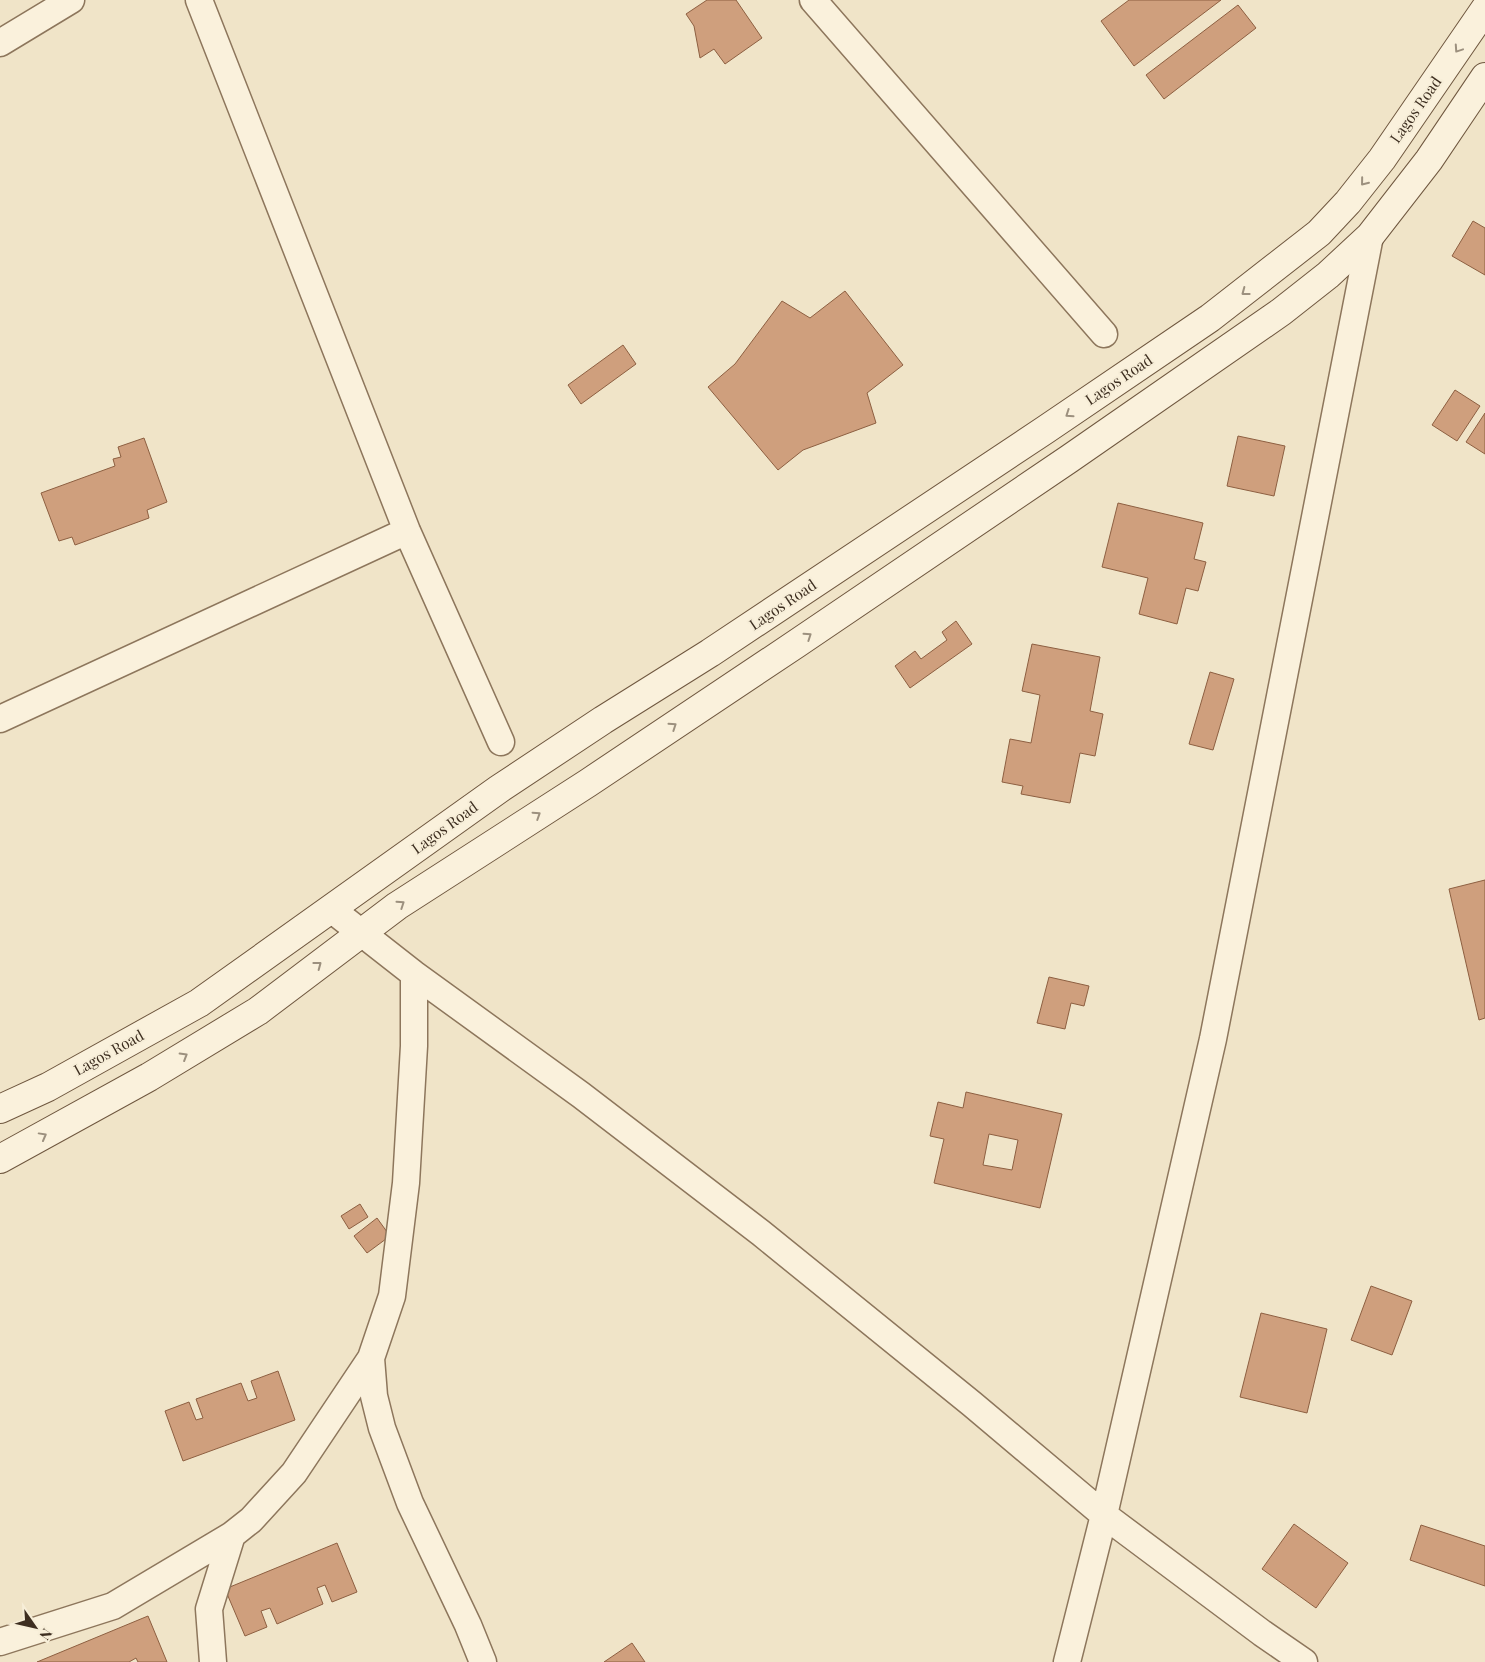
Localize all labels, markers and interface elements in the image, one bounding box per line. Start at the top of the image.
one-way arrow [1455,43,1464,53]
street label: Lagos Road [1385,72,1446,147]
one-way arrow [1360,176,1369,185]
one-way arrow [1242,286,1251,294]
street label: Lagos Road [1081,349,1156,409]
one-way arrow [1065,408,1074,417]
street label: Lagos Road [745,574,820,634]
one-way arrow [803,632,812,642]
one-way arrow [667,723,677,732]
street label: Lagos Road [407,796,482,858]
one-way arrow [532,812,541,822]
one-way arrow [395,901,405,910]
one-way arrow [313,961,322,970]
street label: Lagos Road [70,1025,147,1080]
one-way arrow [179,1052,188,1062]
one-way arrow [37,1132,46,1142]
north arrow [10,1602,60,1652]
text: N [35,1625,57,1644]

